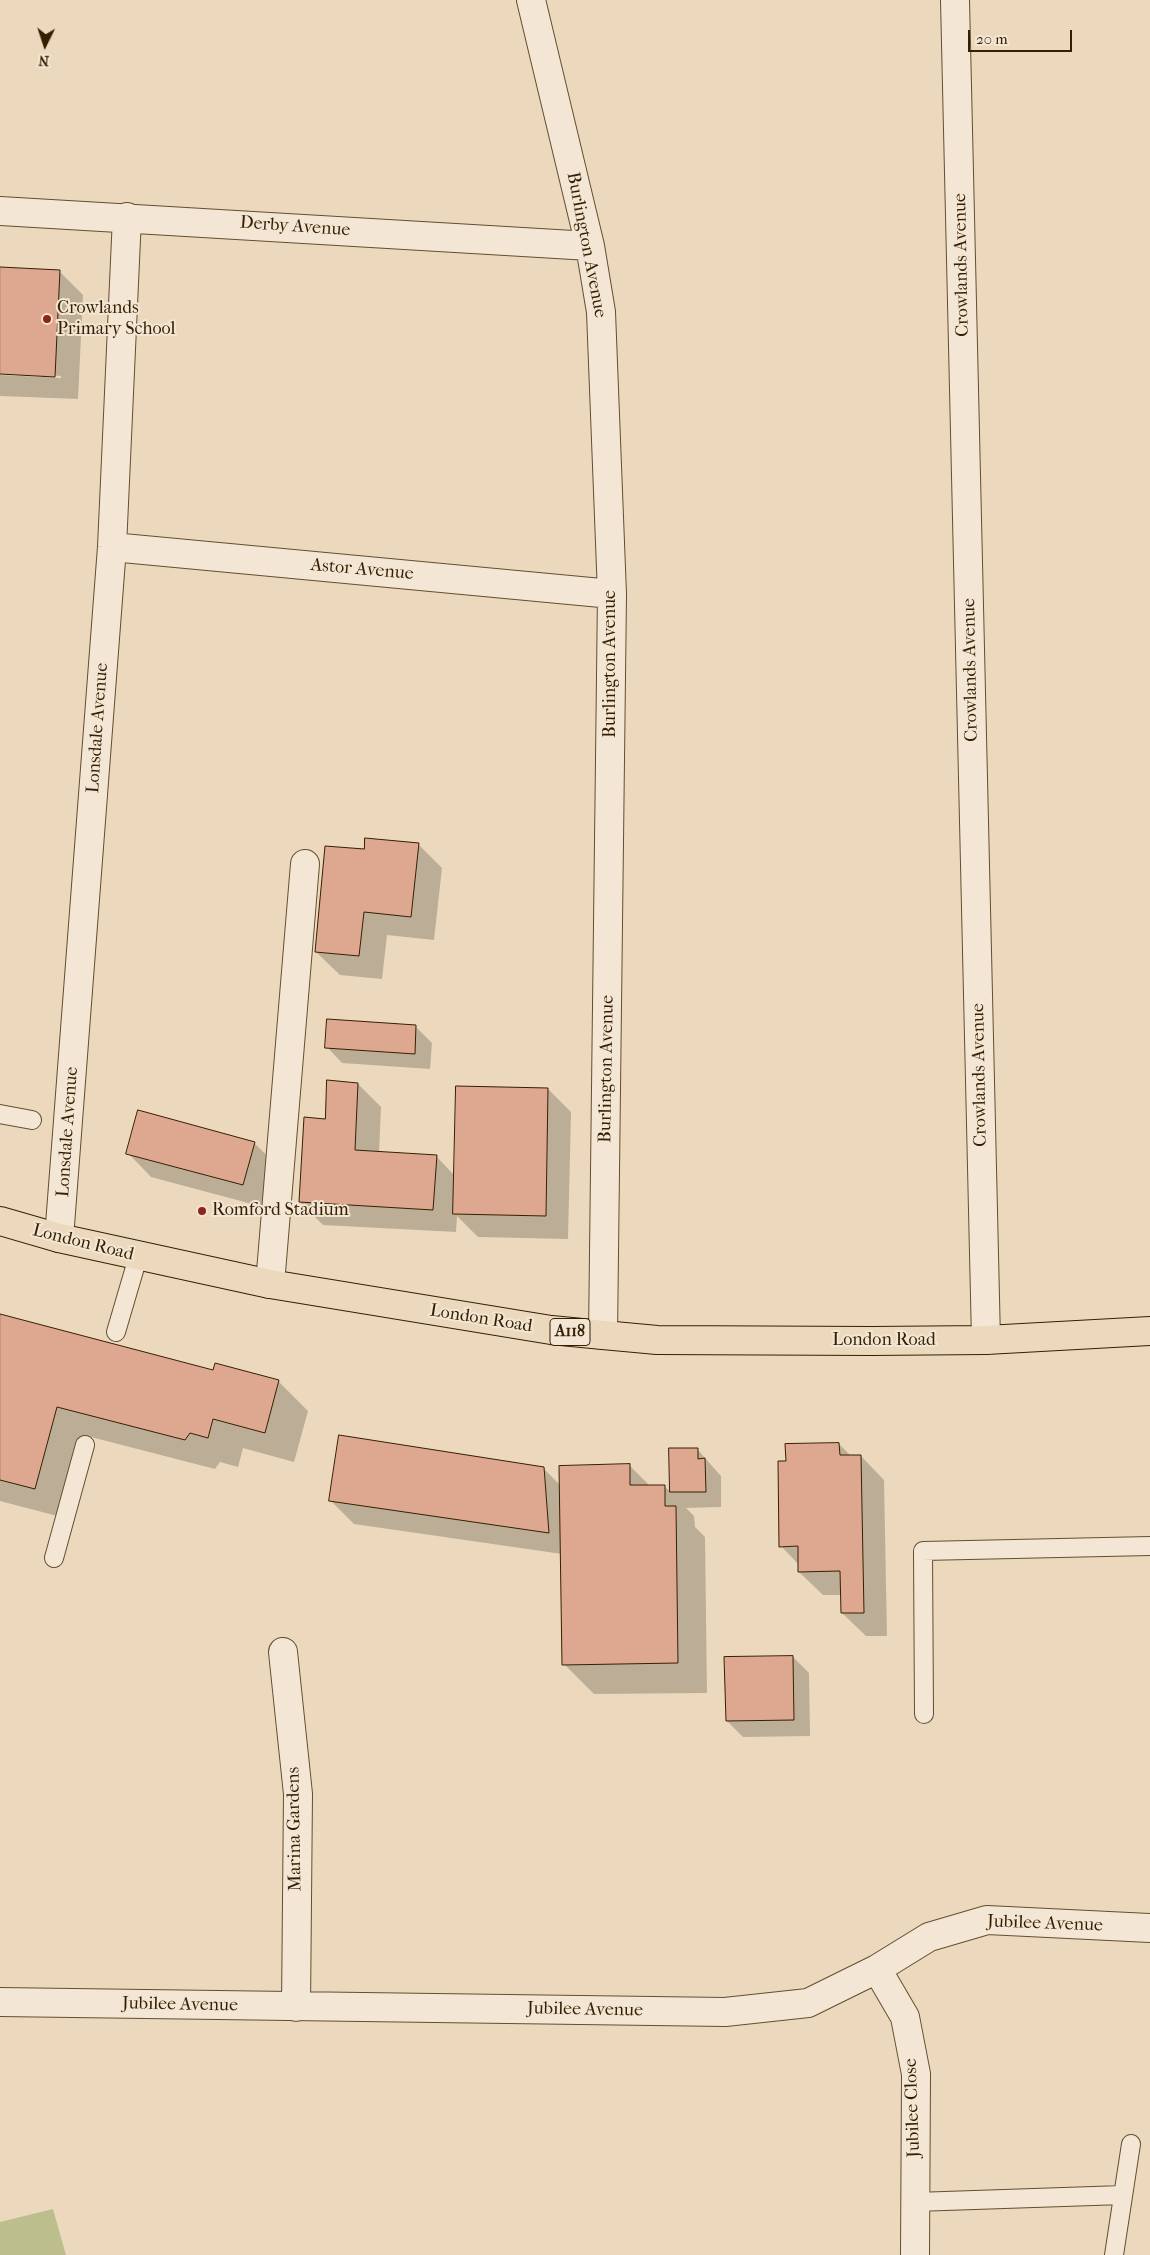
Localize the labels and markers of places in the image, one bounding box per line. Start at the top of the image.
place label: Crowlands Primary School [57,298,175,340]
marker: Crowlands Primary School [41,313,53,325]
place label: Romford Stadium [212,1200,349,1222]
marker: Romford Stadium [196,1205,208,1217]

